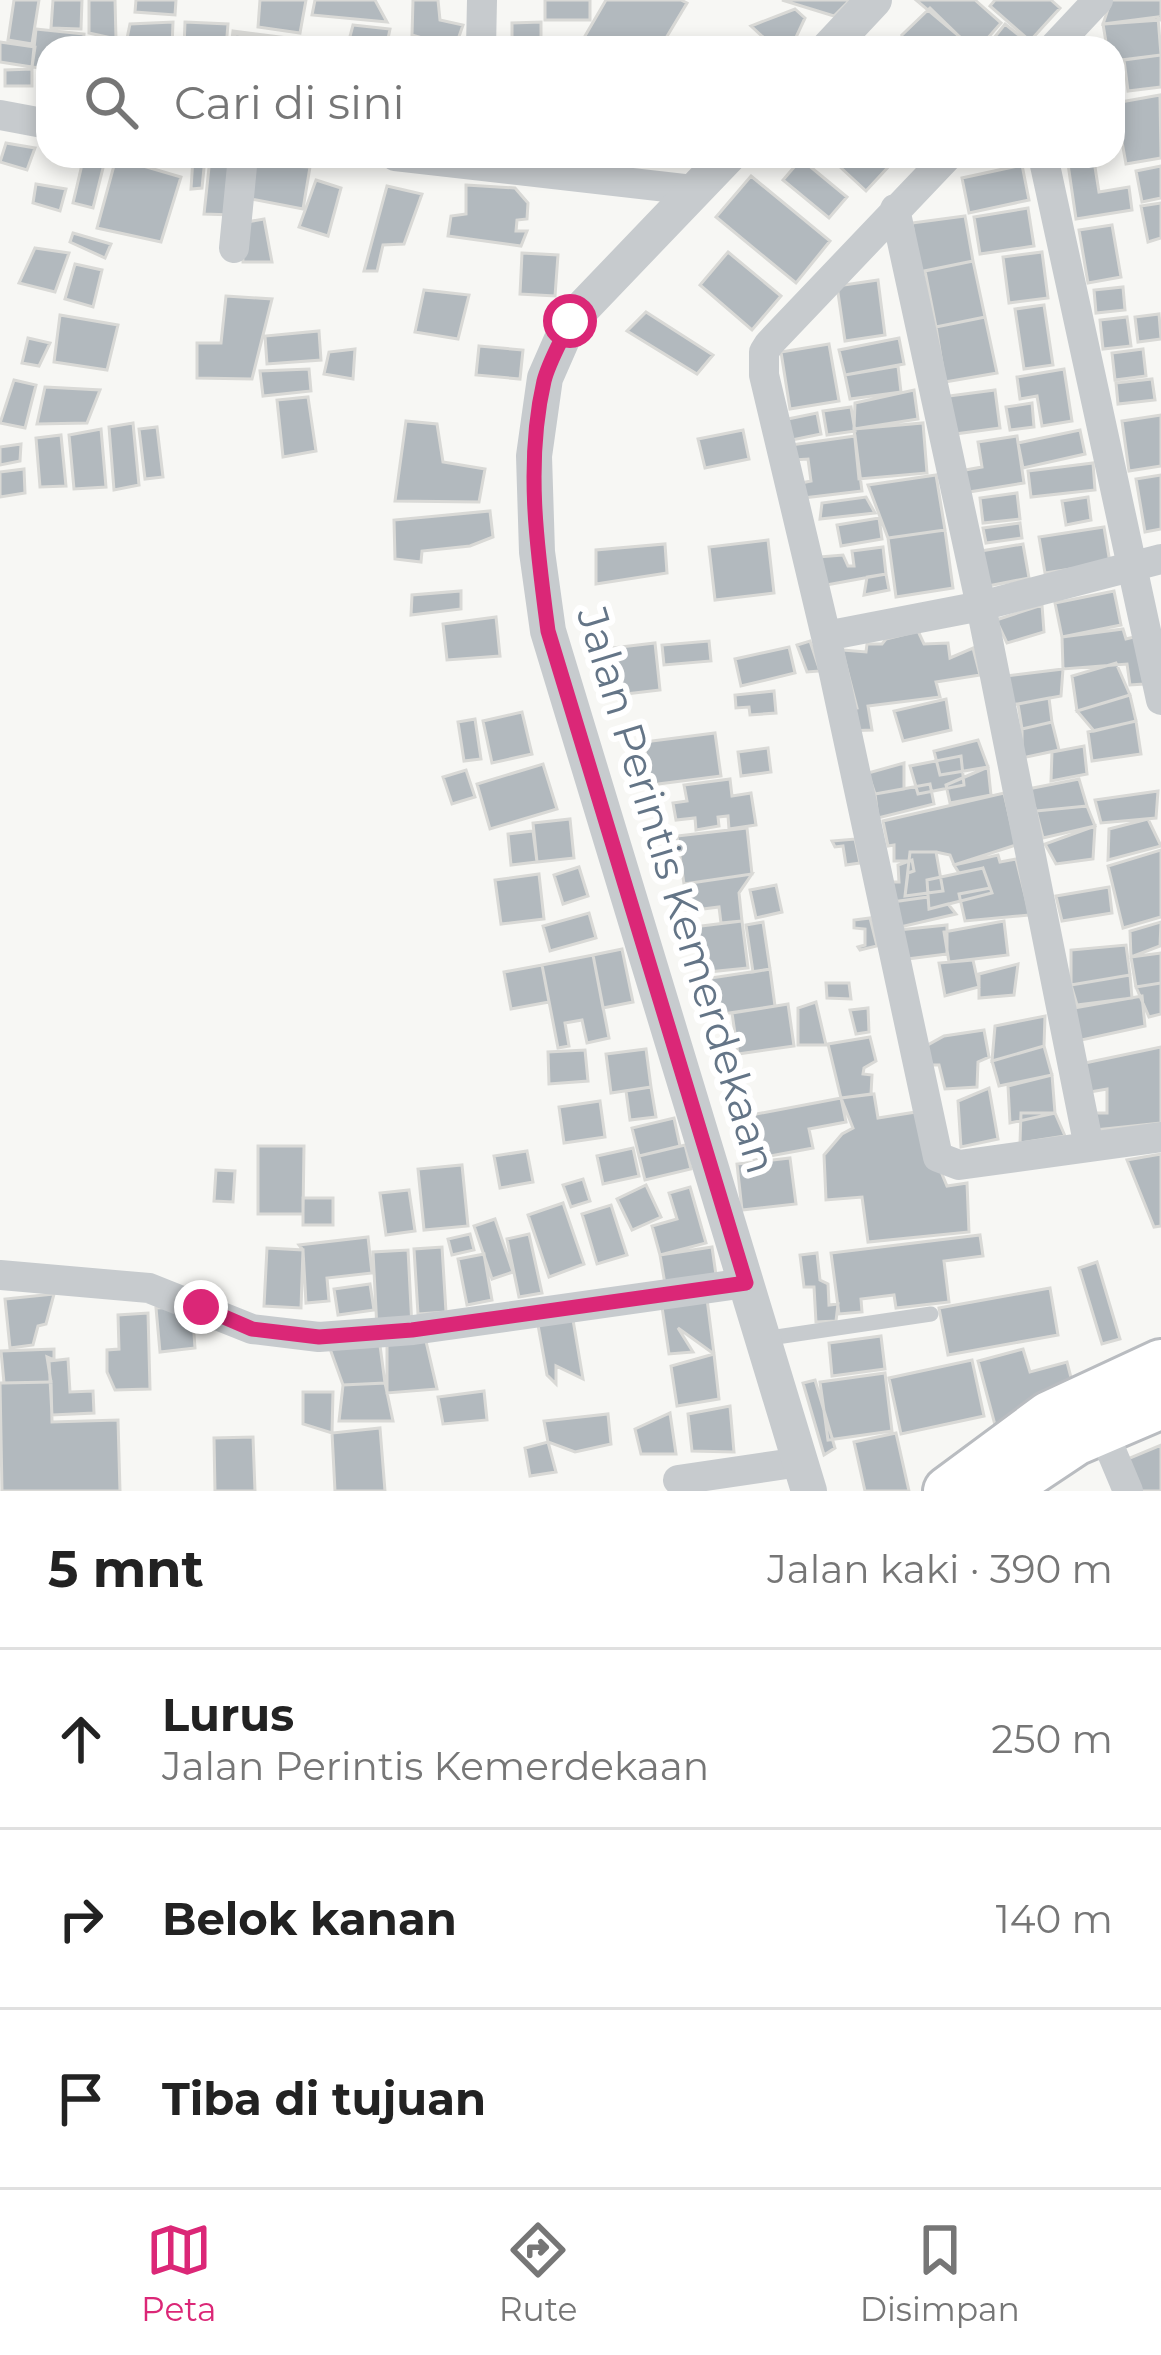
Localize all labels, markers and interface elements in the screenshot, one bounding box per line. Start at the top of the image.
search box [36,36,1125,168]
icon: search [78,69,144,135]
text: Cari di sini [174,75,405,130]
route start [543,294,597,348]
street label: Jalan Perintis Kemerdekaan [566,600,788,1179]
route end [174,1280,228,1334]
text: 5 mnt [48,1538,204,1600]
text: Jalan kaki · 390 m [767,1545,1113,1593]
text: Lurus [162,1687,294,1742]
icon: ahead [48,1706,114,1772]
text: 250 m [991,1715,1113,1763]
text: Jalan Perintis Kemerdekaan [162,1742,709,1790]
icon: right [48,1886,114,1952]
text: Belok kanan [162,1891,457,1946]
text: 140 m [996,1895,1113,1943]
icon: arrive [48,2066,114,2132]
text: Tiba di tujuan [162,2071,486,2126]
tab: Peta [141,2217,217,2329]
tab: Rute [499,2217,578,2329]
tab: Disimpan [860,2217,1020,2329]

